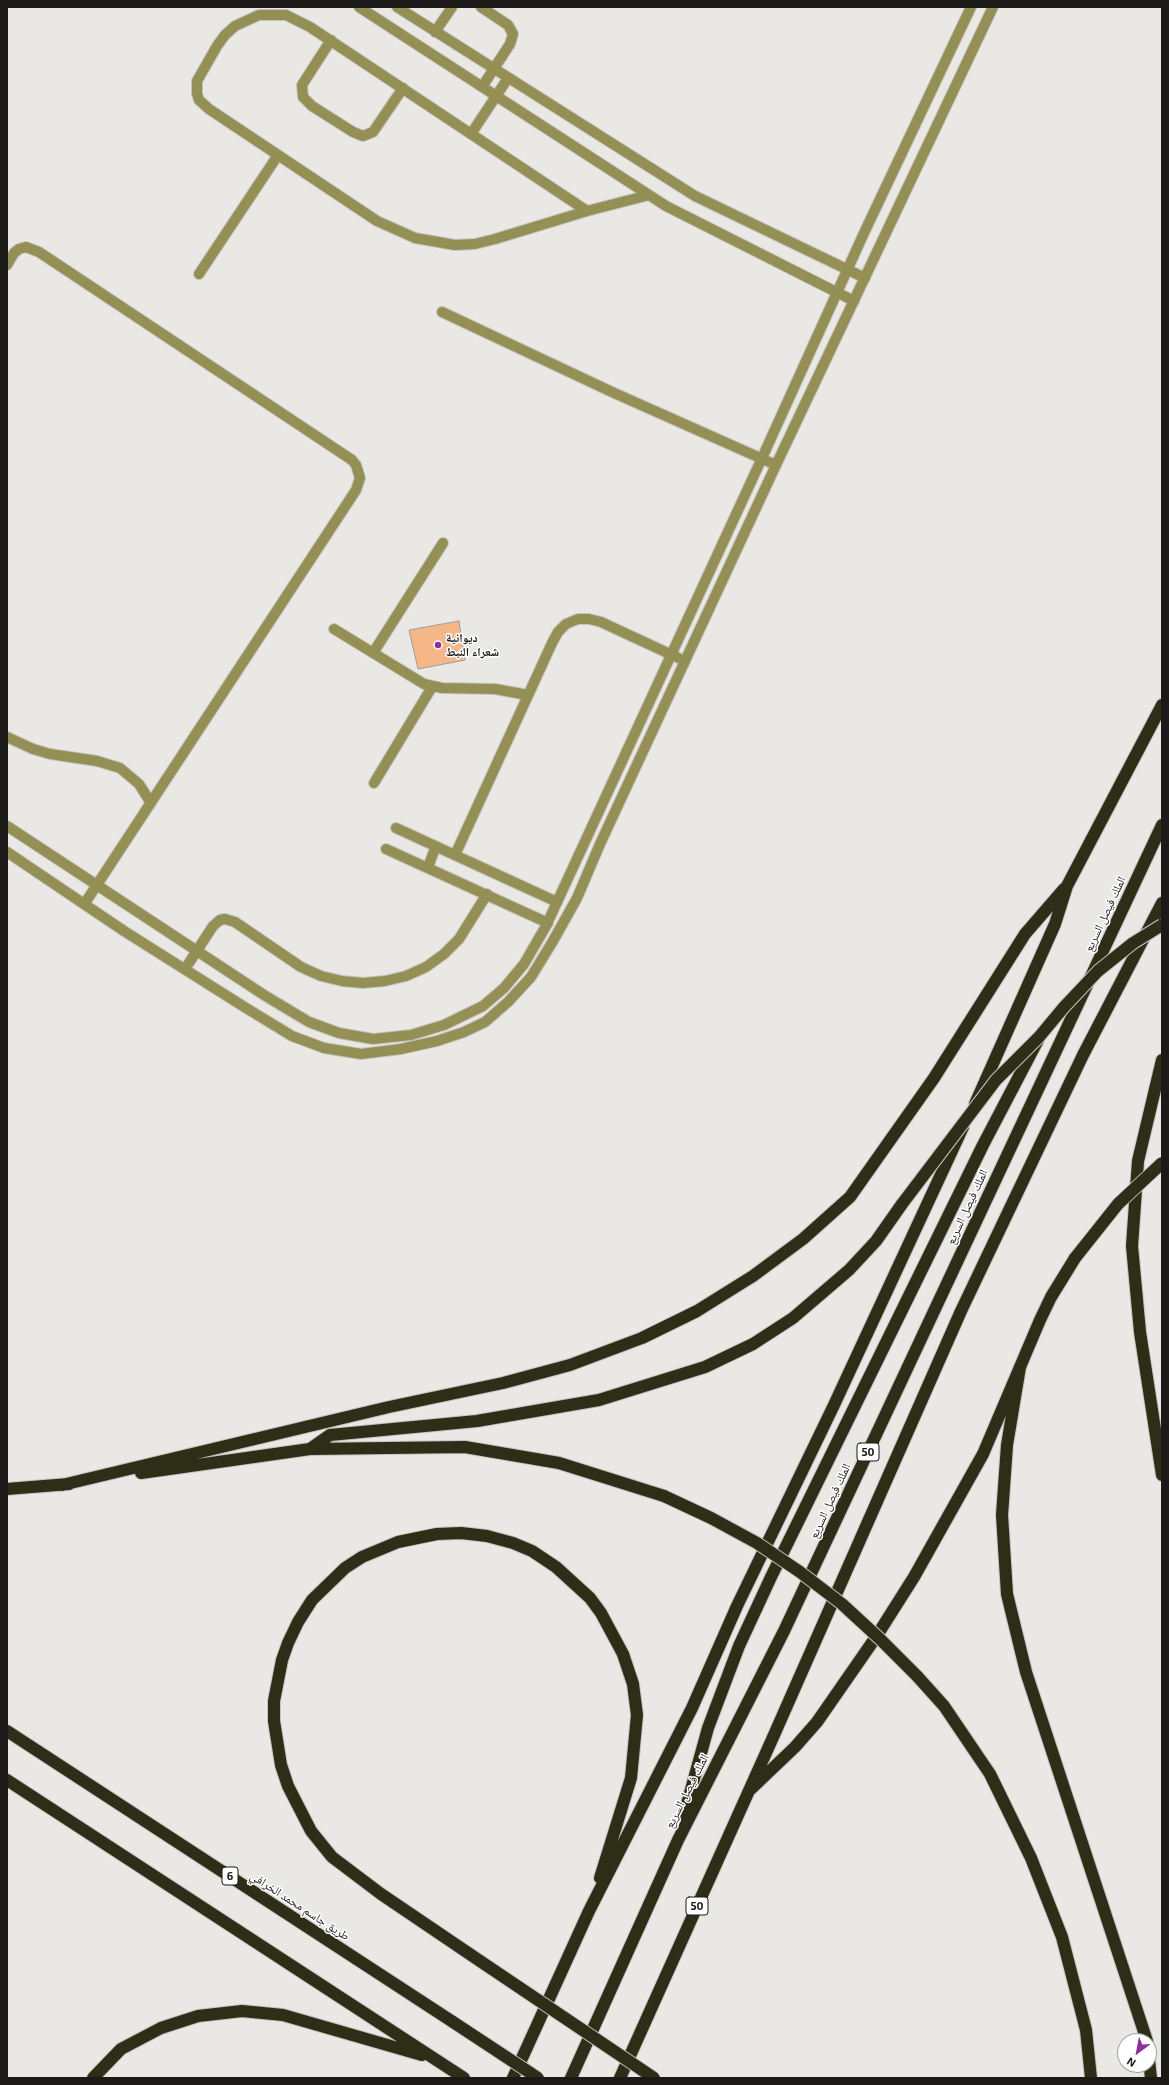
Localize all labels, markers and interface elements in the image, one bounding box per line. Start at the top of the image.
place label: ديوانية شعراء النبط [446,631,499,659]
marker: ديوانية شعراء النبط [433,640,443,650]
street label: الملك فيصل السريع [1081,874,1129,954]
street label: الملك فيصل السريع [943,1167,991,1247]
road number: 50 [857,1443,879,1461]
street label: الملك فيصل السريع [806,1461,854,1541]
street label: الملك فيصل السريع [662,1752,712,1830]
road number: 6 [222,1867,238,1885]
street label: طريق جاسم محمد الخرافي [247,1868,353,1944]
road number: 50 [686,1897,708,1915]
north arrow [1117,2033,1157,2073]
text: N [1124,2055,1138,2070]

